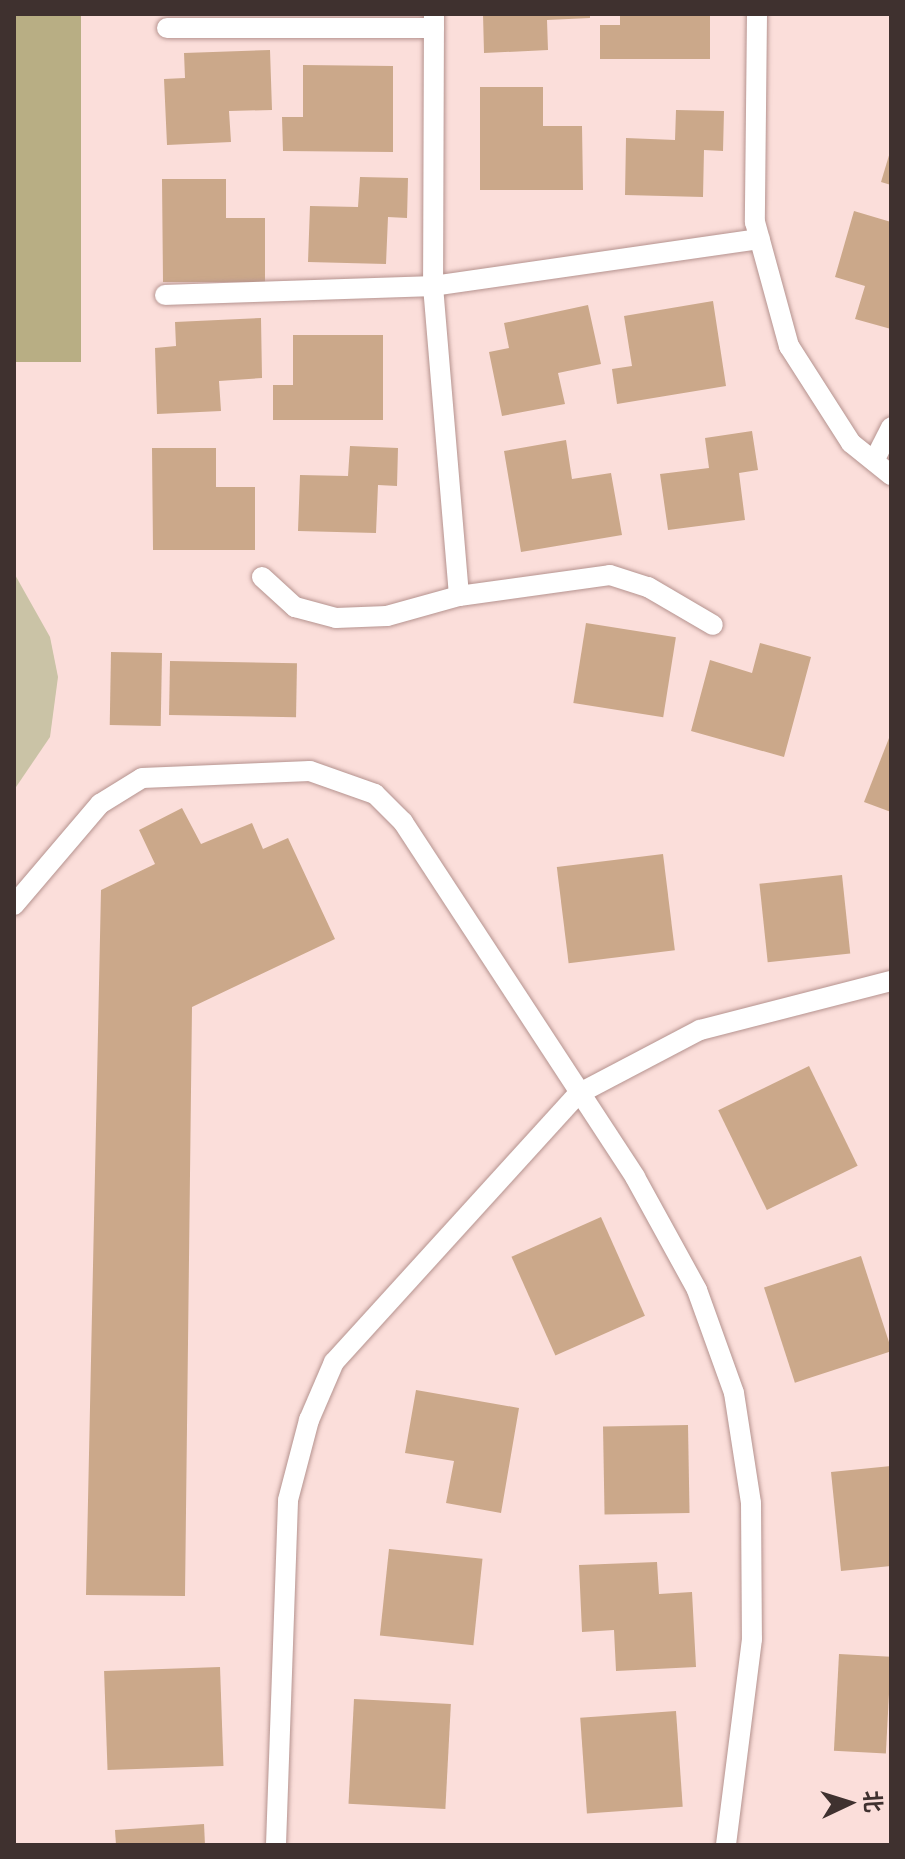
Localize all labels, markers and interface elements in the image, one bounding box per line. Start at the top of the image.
north arrow [809,1763,889,1843]
text: 北 [858,1789,889,1813]

